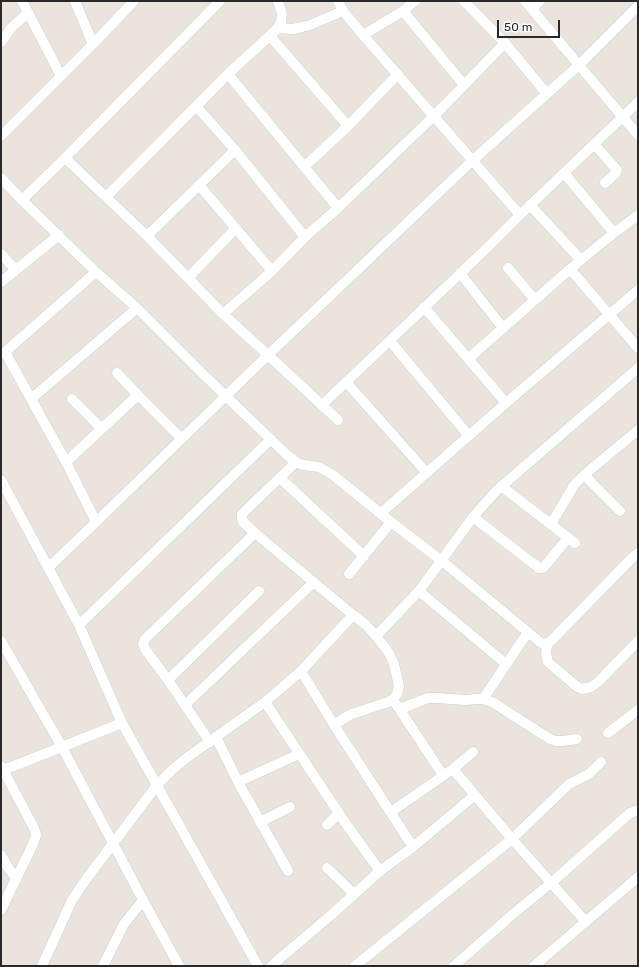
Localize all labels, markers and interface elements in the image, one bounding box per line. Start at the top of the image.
scale bar [499,12,562,38]
text: 50 m [504,20,532,34]

